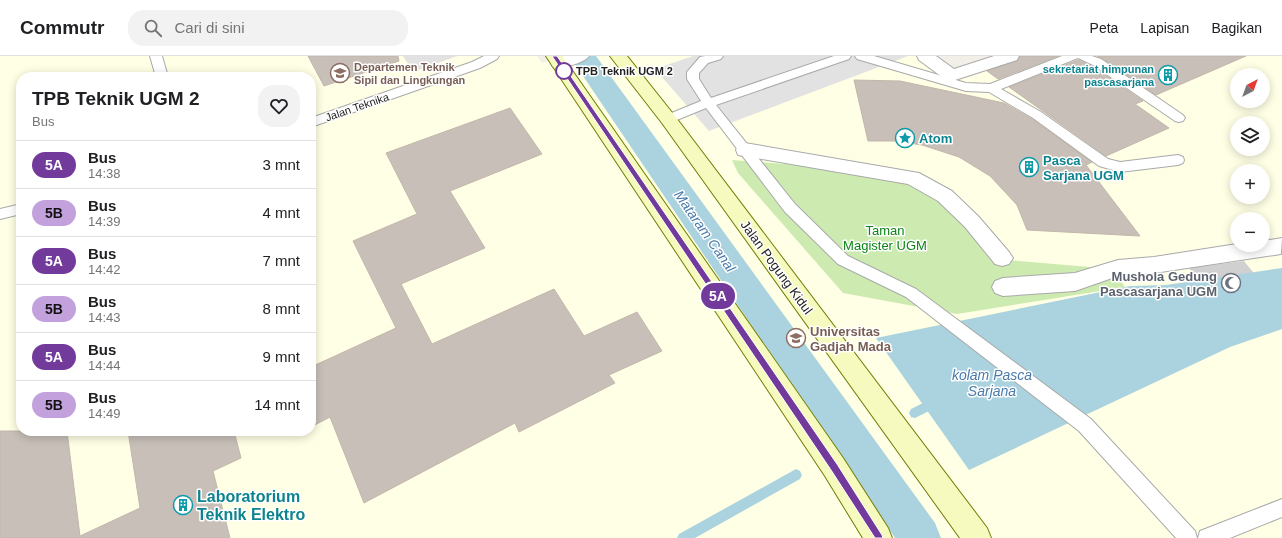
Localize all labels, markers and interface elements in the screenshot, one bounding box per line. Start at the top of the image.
search box [128,10,408,46]
text: Commutr [20,17,104,38]
icon: search [142,17,164,39]
text: Cari di sini [174,19,244,36]
text: Peta [1090,20,1118,36]
text: Lapisan [1140,20,1189,36]
text: Bagikan [1211,20,1262,36]
place label: Departemen Teknik Sipil dan Lingkungan [354,61,466,86]
school or university icon: Departemen Teknik Sipil dan Lingkungan [329,62,351,84]
marker: TPB Teknik UGM 2 [555,62,573,80]
place label: sekretariat himpunan pascasarjana [1043,63,1155,88]
building icon: sekretariat himpunan pascasarjana [1157,64,1179,86]
place label: TPB Teknik UGM 2 [576,65,673,77]
north arrow [1230,68,1270,108]
map controls [1230,68,1270,252]
button: heart [258,85,300,127]
text: TPB Teknik UGM 2 [32,88,200,109]
street label: Jalan Teknika [324,90,391,123]
text: Bus [32,114,54,129]
button: layers [1230,116,1270,156]
place icon: Atom [894,127,916,149]
place label: Atom [919,131,952,146]
text: Bus [88,149,116,166]
place label: Pasca Sarjana UGM [1043,153,1124,183]
text: 3 mnt [262,156,300,173]
building icon: Pasca Sarjana UGM [1018,156,1040,178]
text: 5A [45,157,63,173]
button: + [1230,164,1270,204]
text: 14:38 [88,166,121,181]
water label: Mataram Canal [671,187,740,276]
text: Bus [88,197,116,214]
text: 4 mnt [262,204,300,221]
text: 5B [45,205,63,221]
button: − [1230,212,1270,252]
text: 14:39 [88,214,121,229]
street label: Jalan Pogung Kidul [738,218,816,317]
park label: Taman Magister UGM [843,223,927,253]
text: Bus [88,245,116,262]
text: 7 mnt [262,252,300,269]
text: 5A [45,253,63,269]
text: 14:42 [88,262,121,277]
place label: Mushola Gedung Pascasarjana UGM [1100,269,1217,299]
mosque icon: Mushola Gedung Pascasarjana UGM [1220,272,1242,294]
line badge: 5A [700,283,736,309]
text: 5A [709,288,727,304]
text: Bus [88,293,116,310]
text: 8 mnt [262,300,300,317]
text: 5B [45,301,63,317]
text: 14:43 [88,310,121,325]
place label: Universitas Gadjah Mada [810,324,892,354]
school or university icon: Universitas Gadjah Mada [785,327,807,349]
text: Bus [88,341,116,358]
text: 9 mnt [262,348,300,365]
text: 5A [45,349,63,365]
text: 14:44 [88,358,121,373]
water label: kolam Pasca Sarjana [952,367,1032,399]
text: Bus [88,389,116,406]
text: 14 mnt [254,396,300,413]
text: 5B [45,397,63,413]
text: 14:49 [88,406,121,421]
place label: Laboratorium Teknik Elektro [197,488,305,523]
building icon: Laboratorium Teknik Elektro [172,494,194,516]

